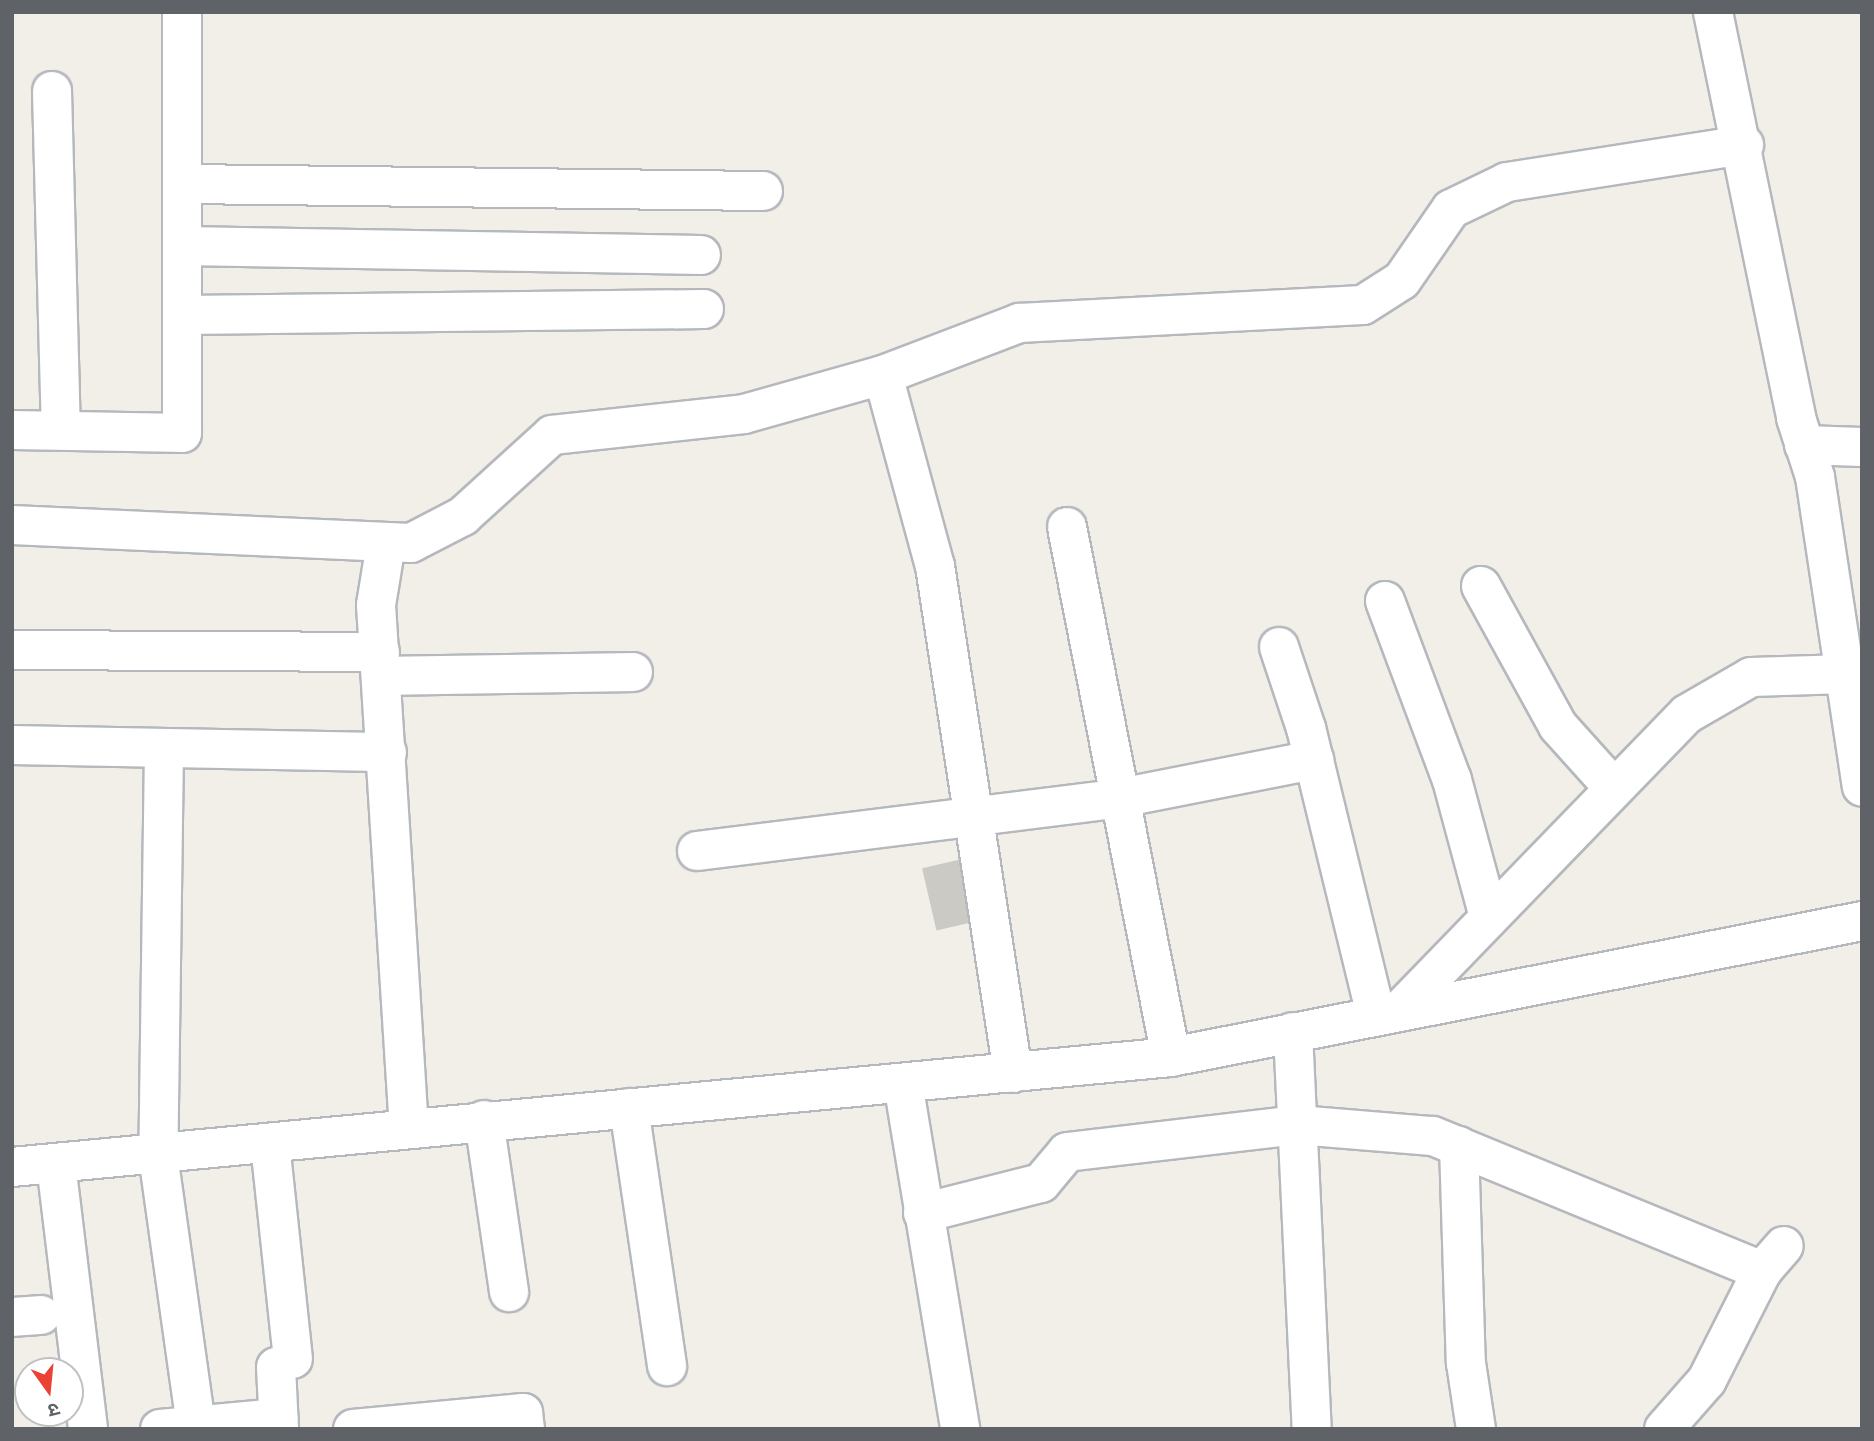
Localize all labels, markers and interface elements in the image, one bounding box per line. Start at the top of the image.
north arrow [14,1357,84,1427]
text: उ [45,1397,62,1423]

